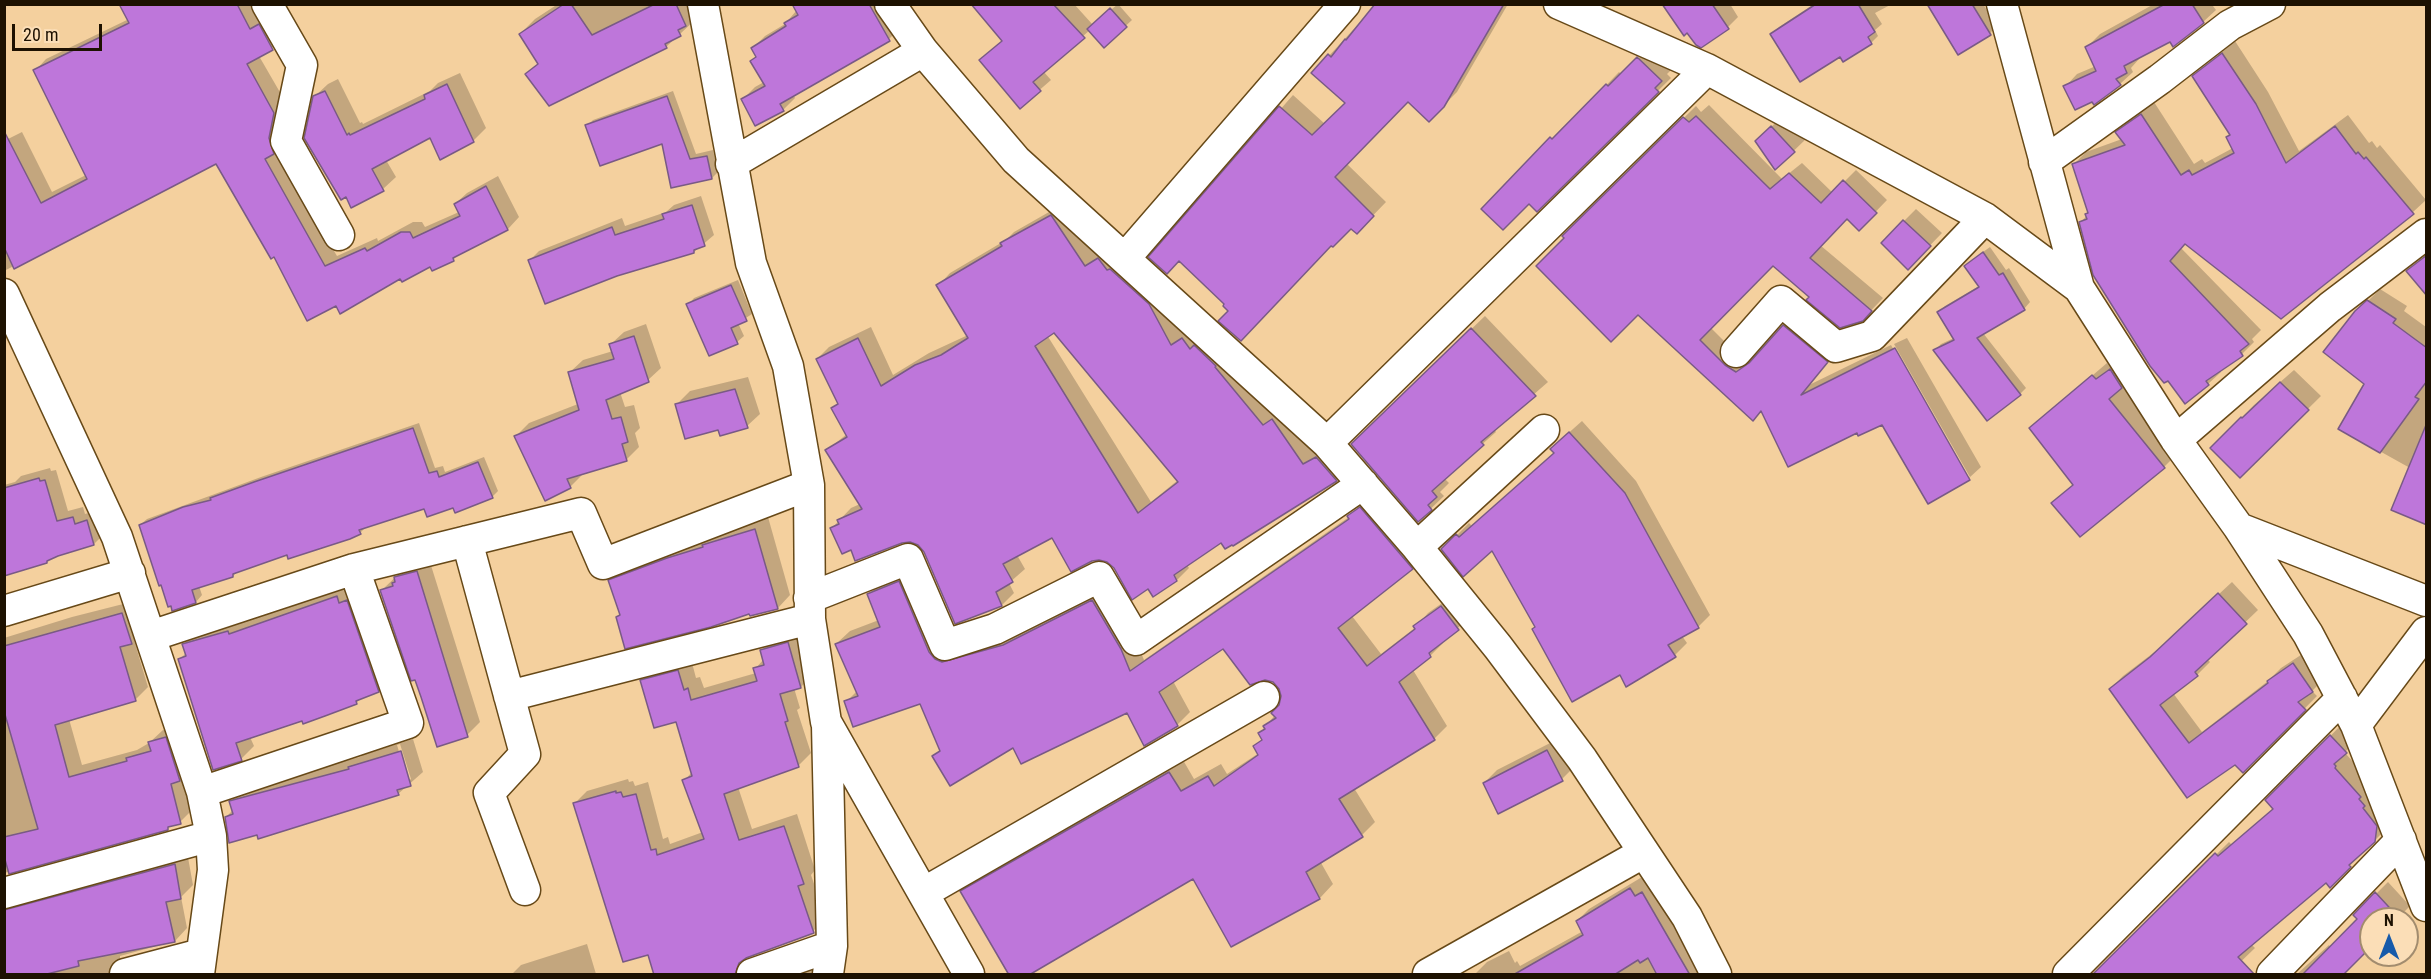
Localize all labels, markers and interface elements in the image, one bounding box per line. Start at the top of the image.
scale bar [15,12,105,50]
text: 20 m [23,24,58,45]
north arrow [2359,907,2419,967]
text: N [2384,911,2394,930]

